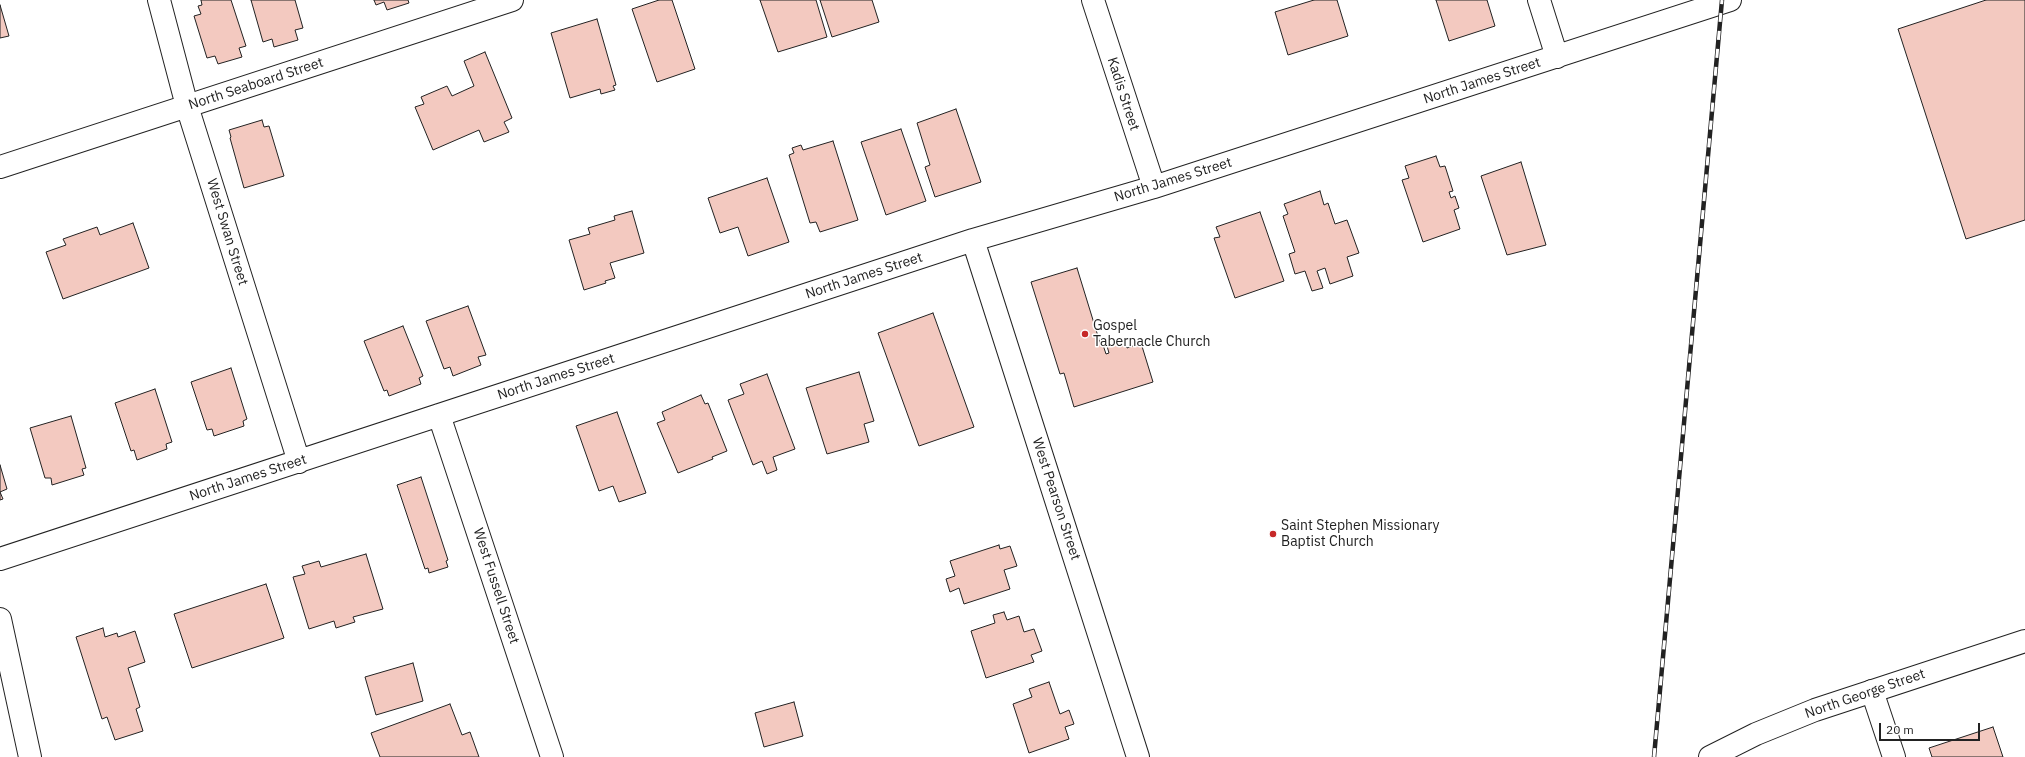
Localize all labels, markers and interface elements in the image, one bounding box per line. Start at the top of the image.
street label: North Seaboard Street [186,54,326,114]
street label: North James Street [1421,54,1543,108]
street label: Kadis Street [1103,55,1143,133]
street label: North James Street [1112,154,1234,206]
street label: West Swan Street [203,177,251,287]
street label: North James Street [803,249,925,303]
place label: Gospel Tabernacle Church [1093,318,1210,350]
marker: Gospel Tabernacle Church [1080,329,1090,339]
street label: North James Street [495,350,617,404]
street label: West Pearson Street [1028,436,1084,562]
street label: North James Street [187,451,309,505]
place label: Saint Stephen Missionary Baptist Church [1281,518,1439,550]
street label: West Fussell Street [469,526,523,646]
marker: Saint Stephen Missionary Baptist Church [1268,529,1278,539]
street label: North George Street [1803,666,1927,722]
scale bar [1881,715,1982,741]
text: 20 m [1886,722,1914,737]

